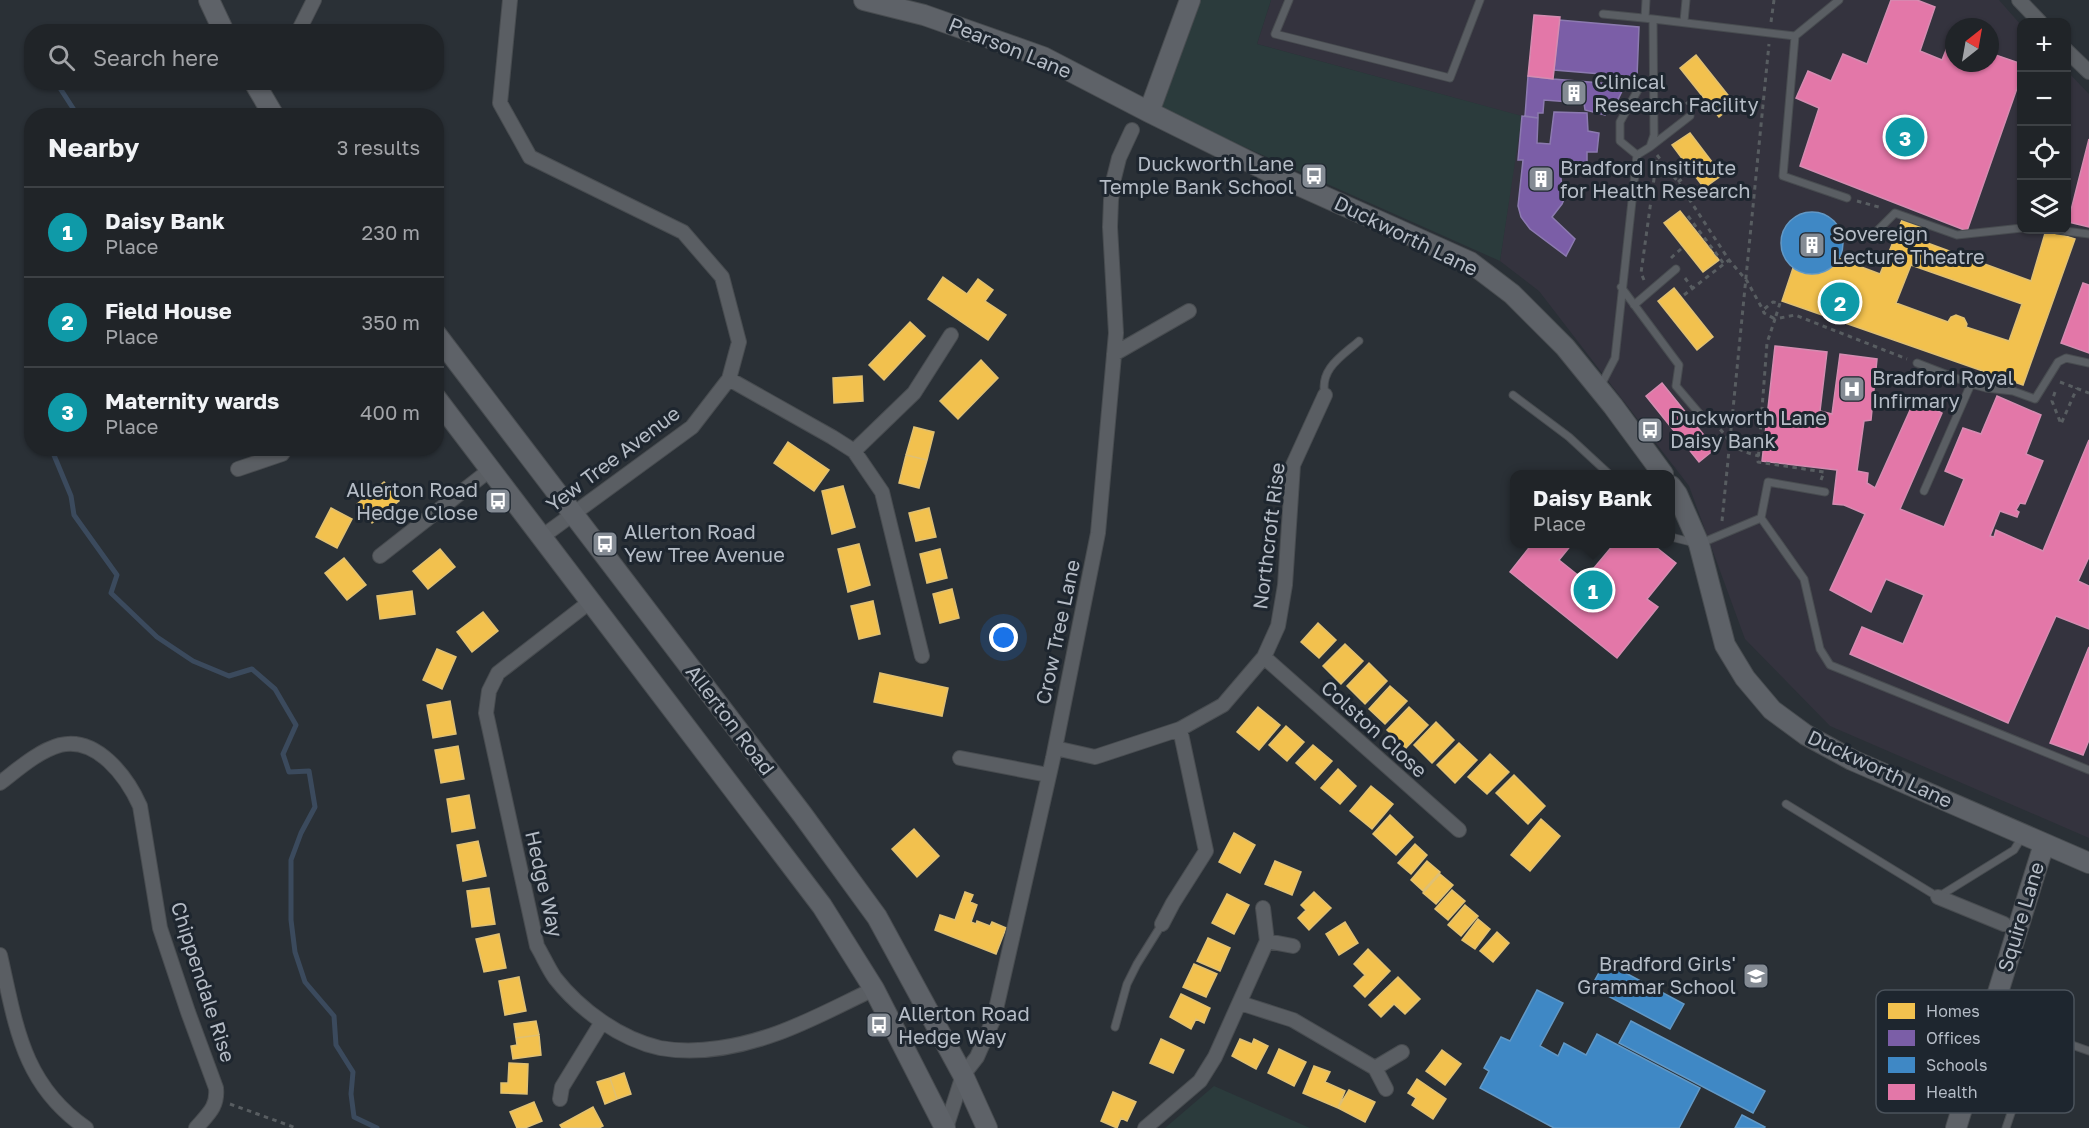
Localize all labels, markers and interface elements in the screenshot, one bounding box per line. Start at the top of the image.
street label: Pearson Lane [945,12,1075,83]
north arrow [1945,18,1999,72]
map controls [2017,18,2071,234]
button: + [2017,18,2071,72]
search box [24,24,444,90]
icon: search [45,41,78,74]
text: Search here [93,44,219,71]
place label: Clinical Research Facility [1594,69,1759,116]
button: − [2017,72,2071,126]
building icon: Clinical Research Facility [1559,78,1589,108]
pin: 3 [1886,114,1924,160]
button: locate [2017,126,2071,180]
text: Nearby [48,132,139,163]
text: 3 results [337,135,420,159]
place label: Duckworth Lane Temple Bank School [1099,151,1294,198]
place label: Bradford Insititute for Health Research [1560,155,1751,202]
bus stop icon: Duckworth Lane Temple Bank School [1299,161,1329,191]
building icon: Bradford Insititute for Health Research [1526,164,1556,194]
button: layers [2017,180,2071,234]
street label: Duckworth Lane [1331,190,1482,280]
text: Daisy Bank [105,207,225,234]
text: 1 [62,220,73,244]
text: 230 m [362,220,420,244]
place label: Sovereign Lecture Theatre [1832,221,1985,268]
building icon: Sovereign Lecture Theatre [1797,230,1827,260]
text: Place [105,234,158,258]
pin: 2 [1820,280,1860,324]
text: Field House [105,297,232,324]
text: 2 [61,310,74,334]
text: 350 m [362,310,420,334]
text: Place [105,324,158,348]
place label: Bradford Royal Infirmary [1872,365,2014,412]
hospital icon: Bradford Royal Infirmary [1837,374,1867,404]
text: Maternity wards [105,387,279,414]
text: 3 [61,400,74,424]
text: 400 m [360,400,420,424]
street label: Yew Tree Avenue [541,400,684,516]
place label: Duckworth Lane Daisy Bank [1670,405,1827,452]
text: Place [105,414,158,438]
bus stop icon: Duckworth Lane Daisy Bank [1635,415,1665,445]
street label: Northcroft Rise [1247,461,1289,611]
popup [1510,470,1675,548]
place label: Allerton Road Hedge Close [346,477,478,524]
text: Daisy Bank [1533,484,1652,511]
bus stop icon: Allerton Road Hedge Close [483,486,513,516]
text: Place [1533,511,1586,535]
place label: Allerton Road Yew Tree Avenue [624,519,785,566]
bus stop icon: Allerton Road Yew Tree Avenue [590,529,620,559]
street label: Crow Tree Lane [1030,557,1084,706]
pin: 1 [1574,568,1612,612]
your location [989,623,1018,652]
street label: Allerton Road [682,660,780,779]
street label: Colston Close [1317,675,1432,782]
street label: Duckworth Lane [1804,724,1957,812]
street label: Hedge Way [521,828,569,939]
street label: Squire Lane [1992,859,2048,975]
street label: Chippendale Rise [167,898,241,1065]
place label: Bradford Girls' Grammar School [1577,951,1736,998]
school or university icon: Bradford Girls' Grammar School [1741,961,1771,991]
legend [1876,990,2074,1113]
place label: Allerton Road Hedge Way [898,1001,1030,1048]
text: Homes [1926,1001,1980,1021]
bus stop icon: Allerton Road Hedge Way [864,1010,894,1040]
text: Offices [1926,1028,1980,1048]
text: Schools [1926,1055,1988,1075]
text: Health [1926,1082,1978,1102]

